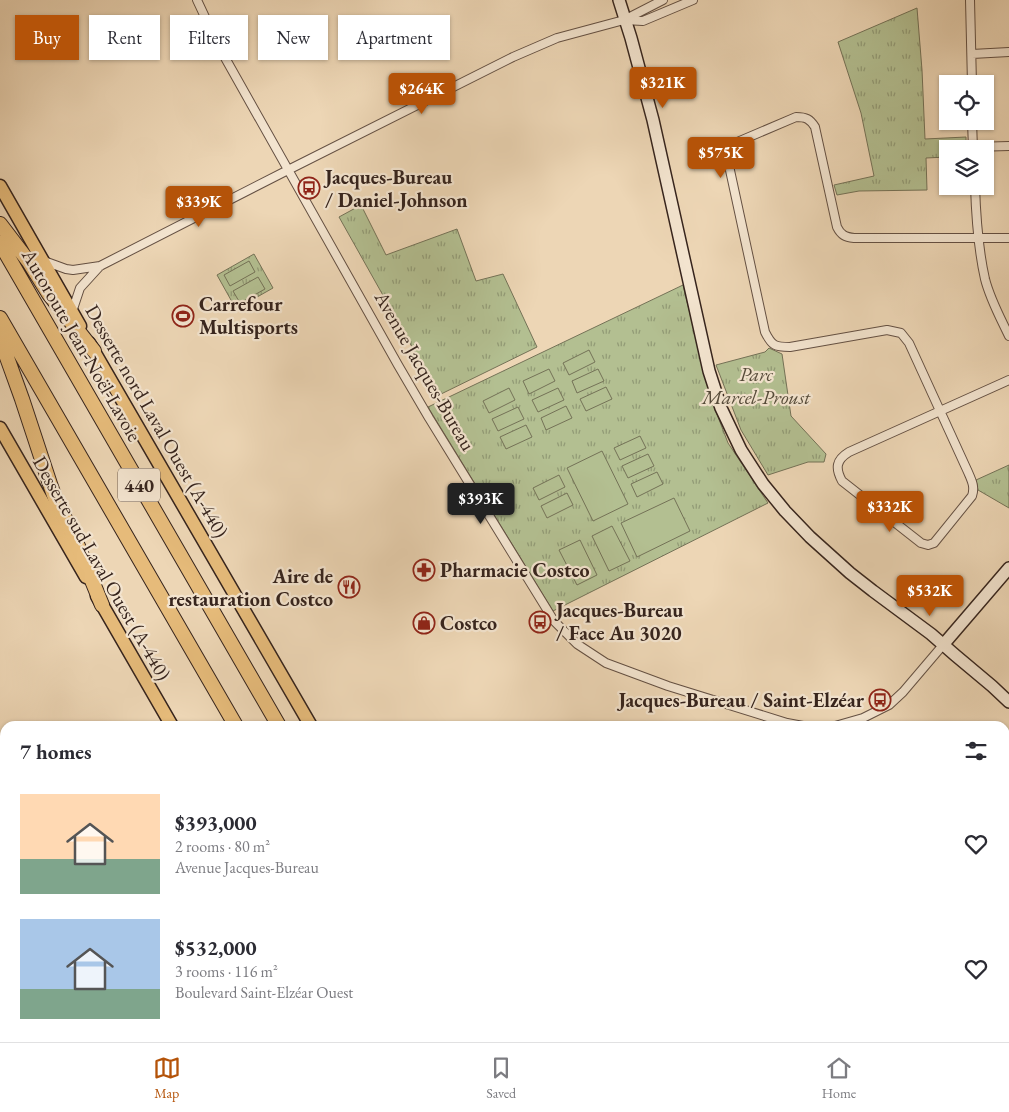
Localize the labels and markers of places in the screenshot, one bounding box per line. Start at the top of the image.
pin: $321K [628,66,698,109]
pin: $264K [387,72,457,115]
pin: $575K [686,136,756,179]
place label: Jacques-Bureau / Daniel-Johnson [323,164,468,213]
bus stop icon: Jacques-Bureau / Daniel-Johnson [297,176,321,200]
pin: $339K [164,186,234,228]
place label: Carrefour Multisports [199,291,298,340]
sports icon: Carrefour Multisports [171,304,195,328]
pin: $393K [446,482,516,525]
pin: $332K [855,490,925,533]
place label: Pharmacie Costco [440,557,590,583]
pharmacy icon: Pharmacie Costco [412,558,436,582]
place label: Aire de restauration Costco [168,563,333,612]
pin: $532K [895,574,965,617]
restaurant icon: Aire de restauration Costco [337,575,361,599]
place label: Jacques-Bureau / Face Au 3020 [554,597,683,646]
place label: Costco [440,610,497,636]
bus stop icon: Jacques-Bureau / Face Au 3020 [528,610,552,634]
shop icon: Costco [412,611,436,635]
place label: Jacques-Bureau / Saint-Elzéar [616,687,865,713]
bus stop icon: Jacques-Bureau / Saint-Elzéar [868,688,892,712]

